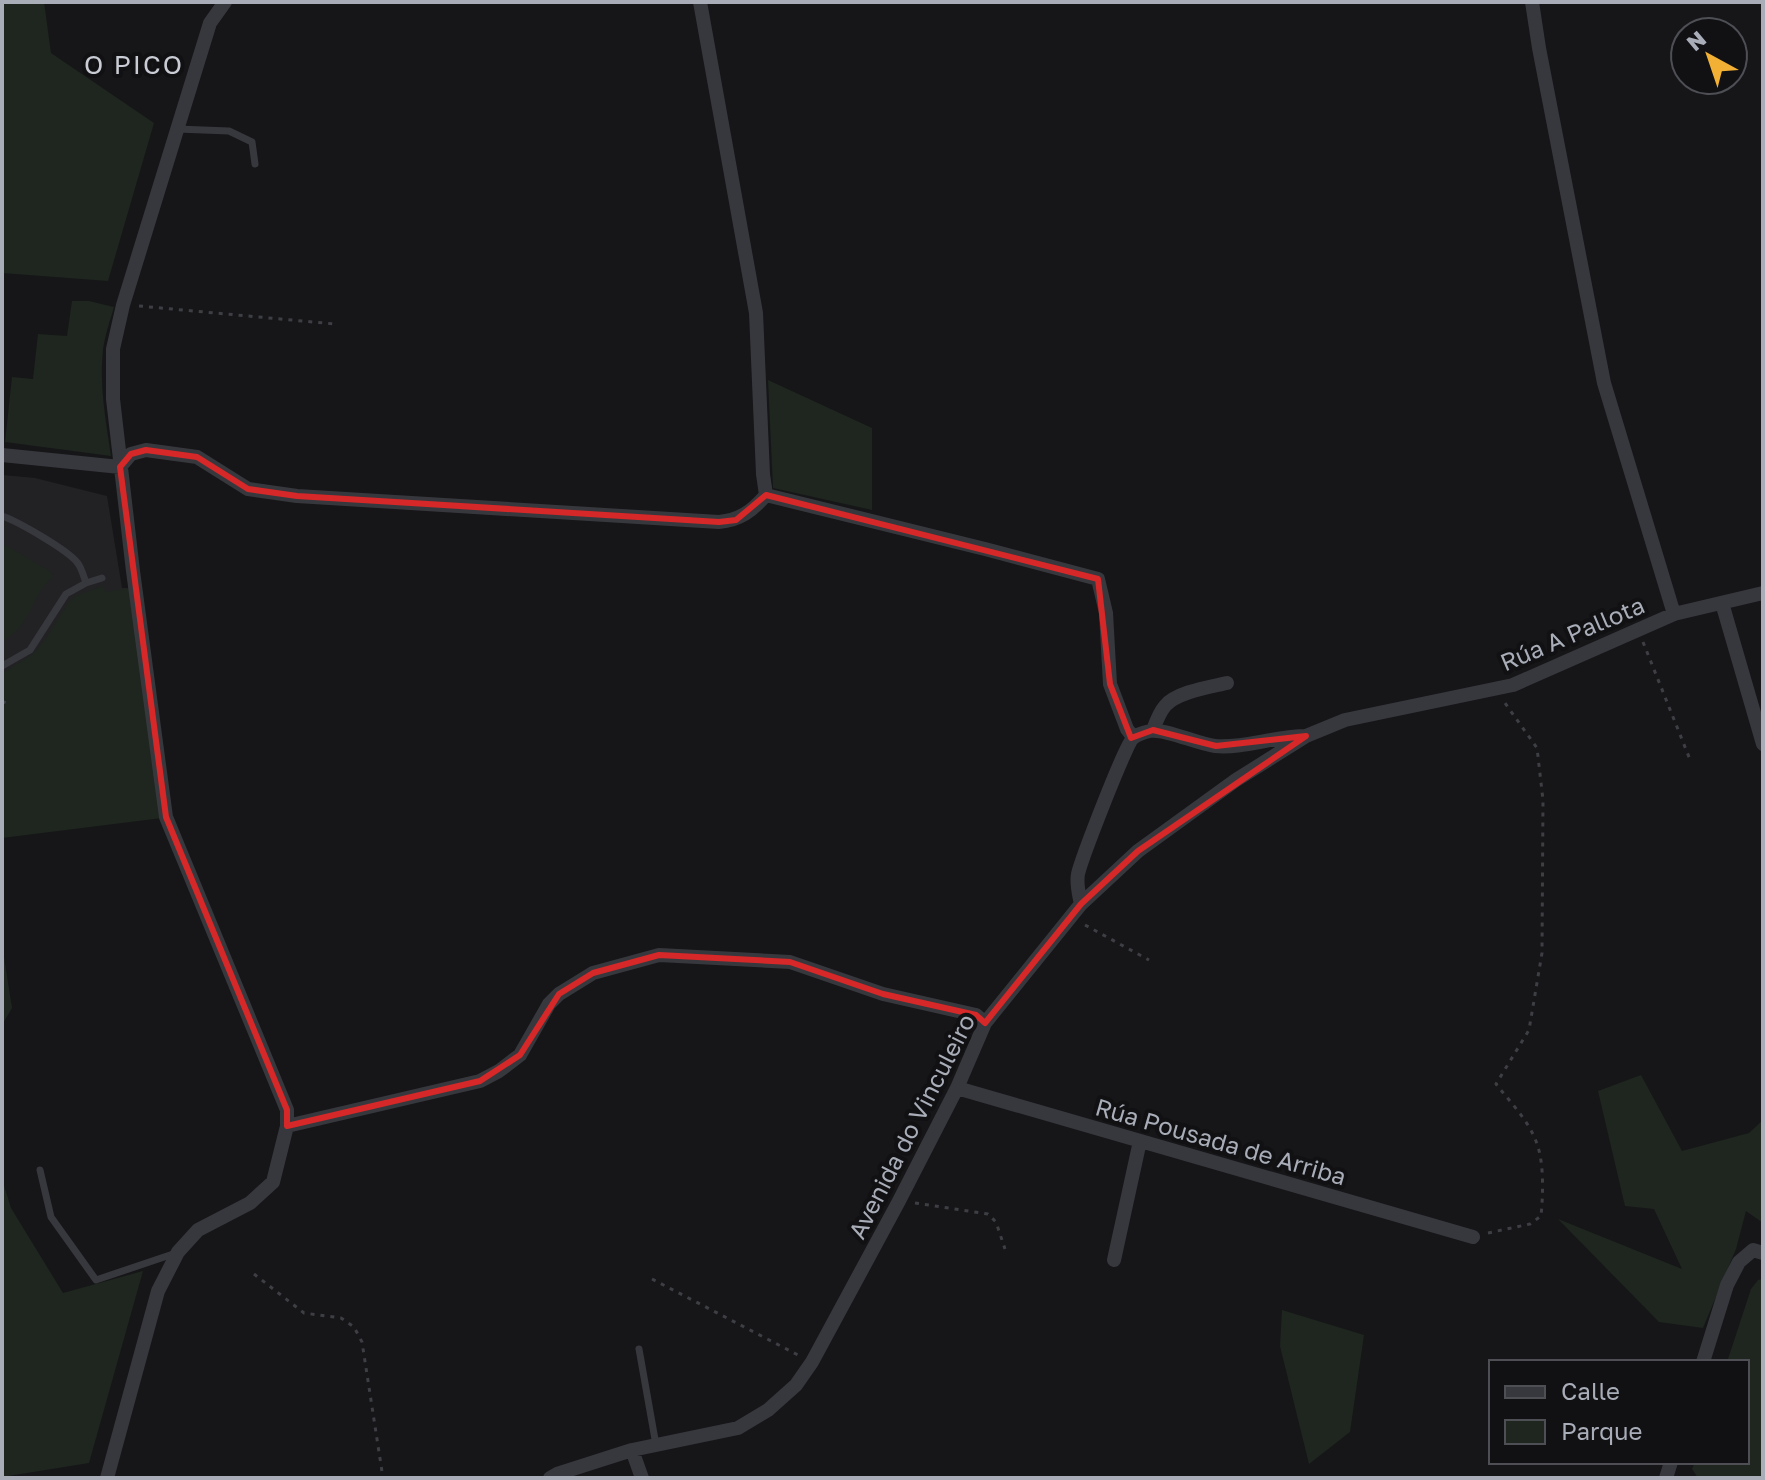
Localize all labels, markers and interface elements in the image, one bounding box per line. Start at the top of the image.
north arrow [1669,16,1749,96]
text: N [1681,25,1711,56]
district label: O PICO [84,49,184,80]
street label: Rúa A Pallota [1496,590,1648,676]
street label: Avenida do Vinculeiro [842,1009,980,1243]
street label: Rúa Pousada de Arriba [1092,1091,1350,1191]
legend [1489,1360,1749,1464]
text: Calle [1561,1376,1620,1405]
text: Parque [1561,1416,1642,1445]

